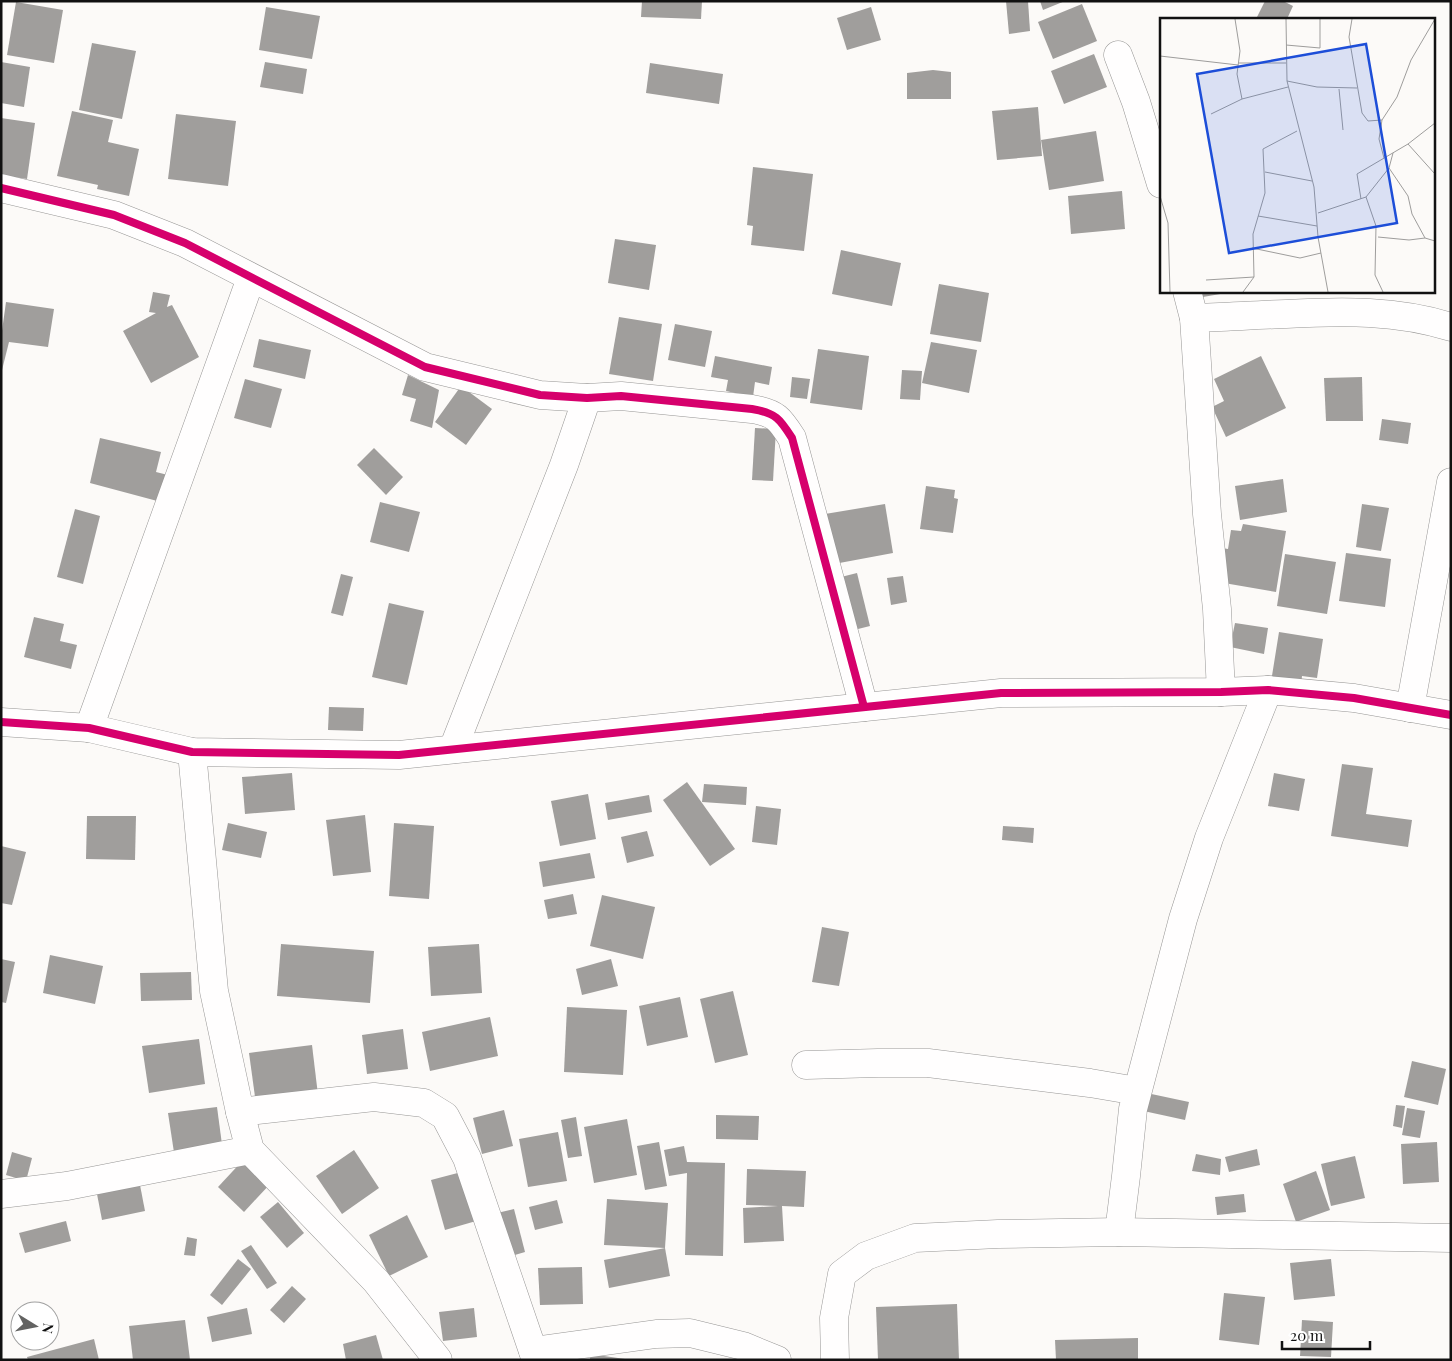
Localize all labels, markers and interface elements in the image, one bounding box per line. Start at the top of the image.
inset map [1160,18,1434,292]
north arrow [10,1301,60,1351]
scale bar [1282,1318,1370,1350]
text: N [38,1322,59,1335]
text: 20 m [1290,1325,1324,1345]

